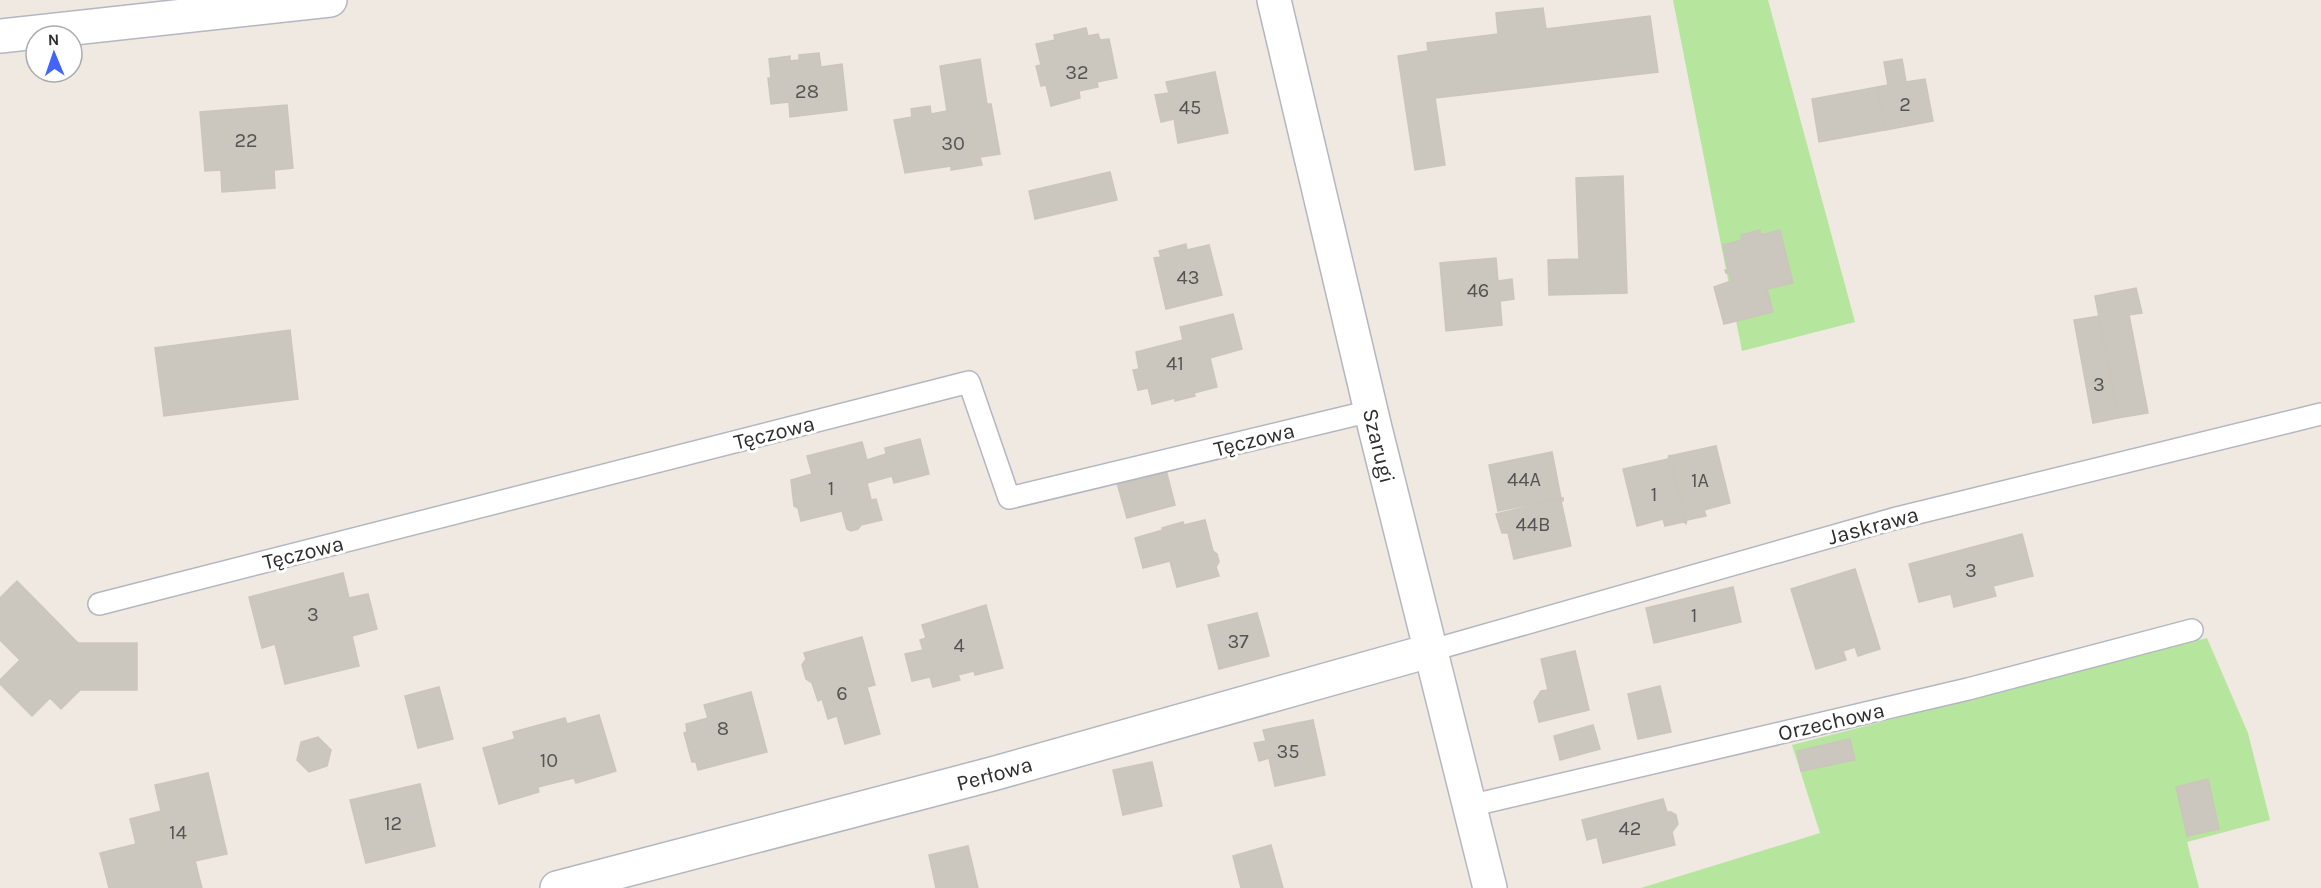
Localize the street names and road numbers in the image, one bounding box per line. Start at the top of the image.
street label: Szarugi [1357,406,1400,486]
street label: Tęczowa [731,410,817,456]
street label: Tęczowa [1211,417,1297,463]
street label: Jaskrawa [1825,501,1922,551]
street label: Tęczowa [260,530,346,576]
street label: Orzechowa [1775,697,1887,747]
street label: Perłowa [954,751,1035,797]

